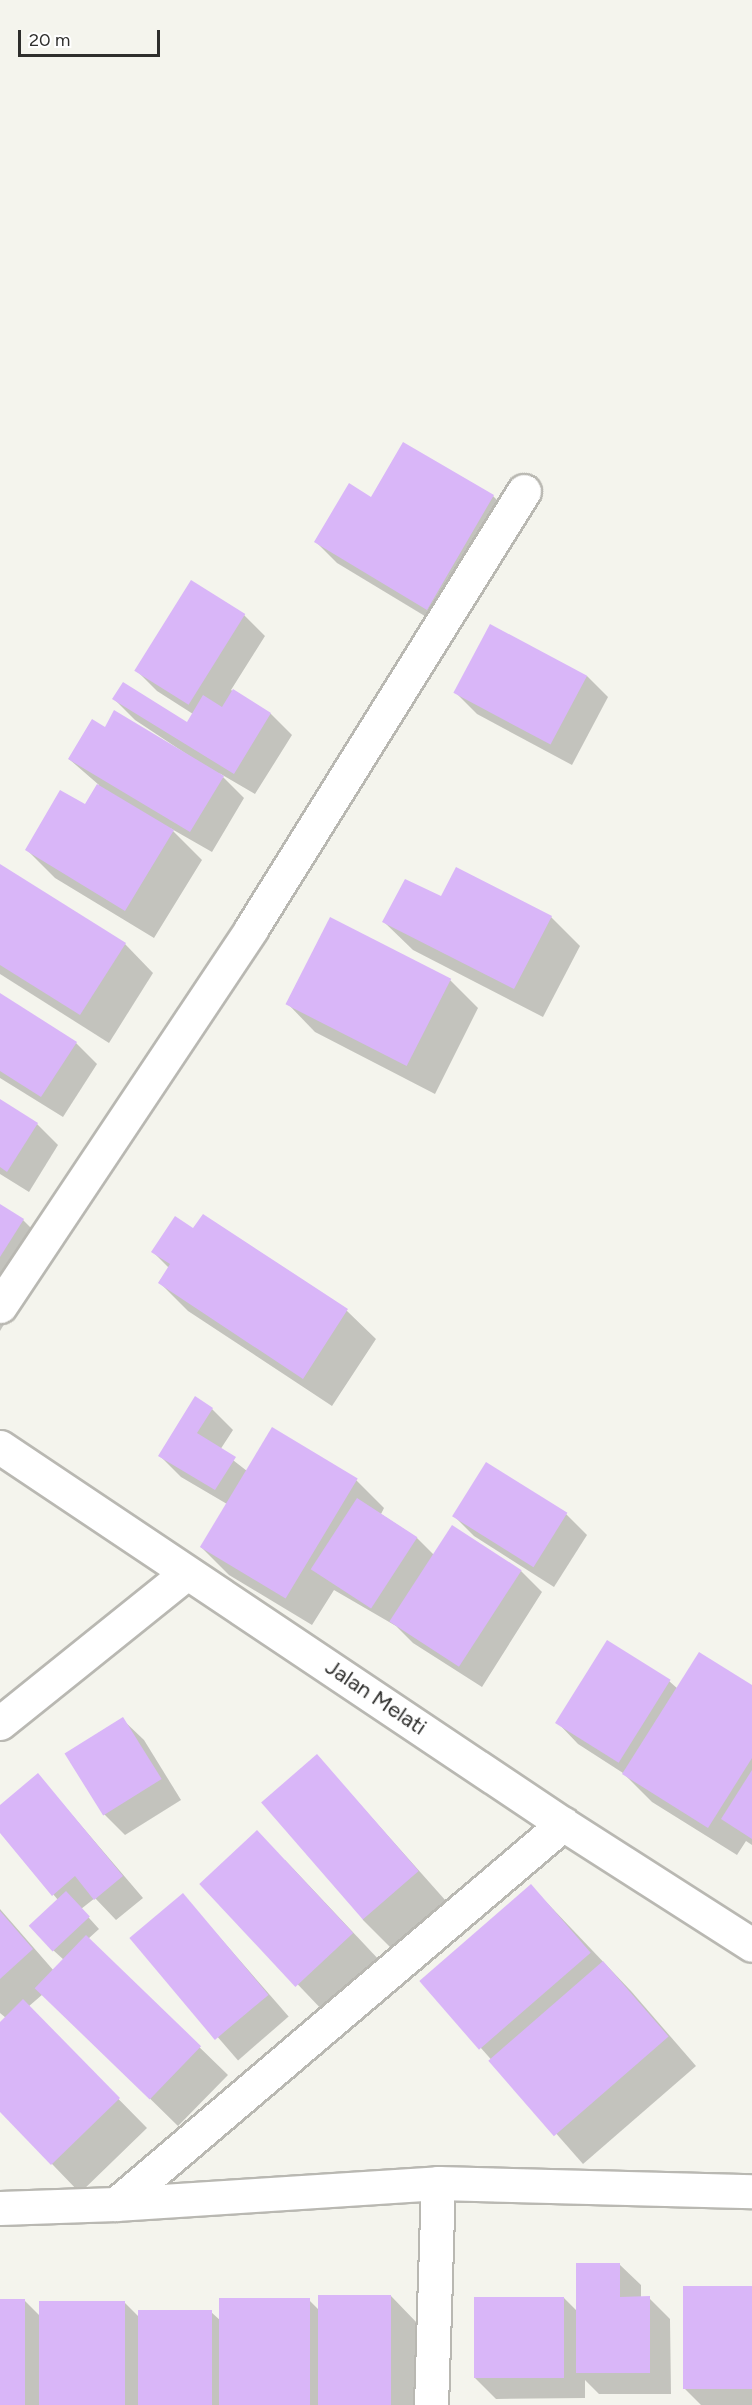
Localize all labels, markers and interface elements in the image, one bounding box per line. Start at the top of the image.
scale bar [21,18,164,56]
text: 20 m [29,29,70,51]
street label: Jalan Melati [320,1654,432,1740]

